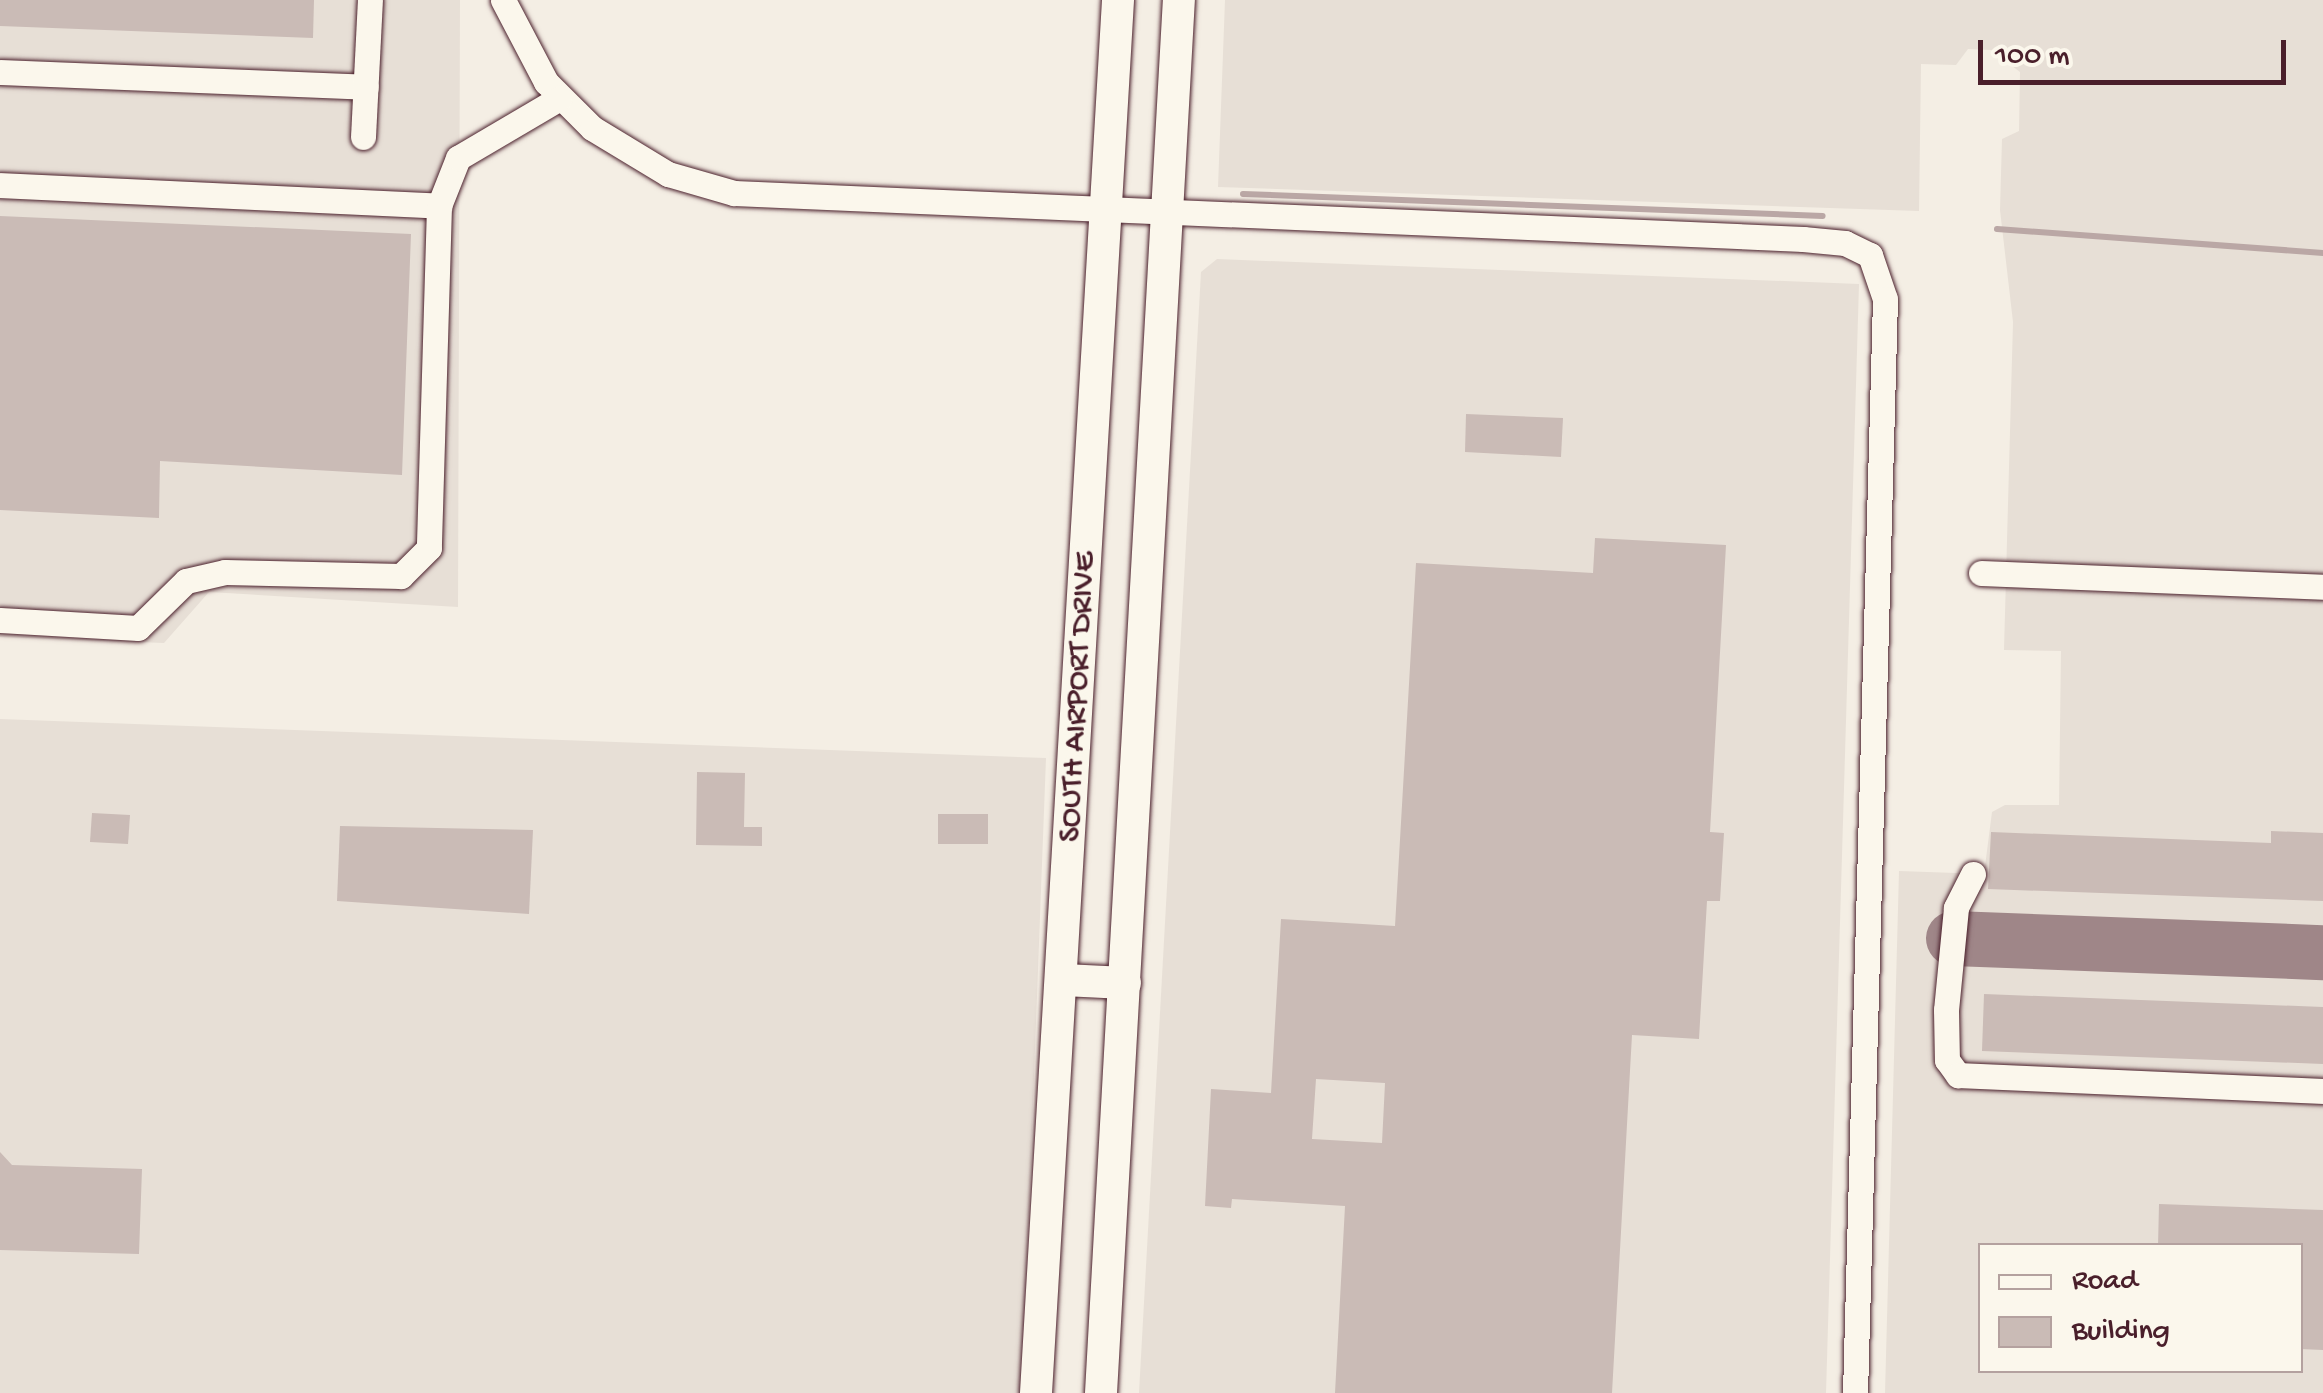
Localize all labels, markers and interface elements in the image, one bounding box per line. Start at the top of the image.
scale bar [1983,20,2290,82]
text: 100 m [1995,40,2070,75]
street label: SOUTH AIRPORT DRIVE [1052,551,1106,843]
legend [1978,1243,2303,1373]
text: Road [2072,1265,2138,1300]
text: Building [2072,1315,2170,1350]

